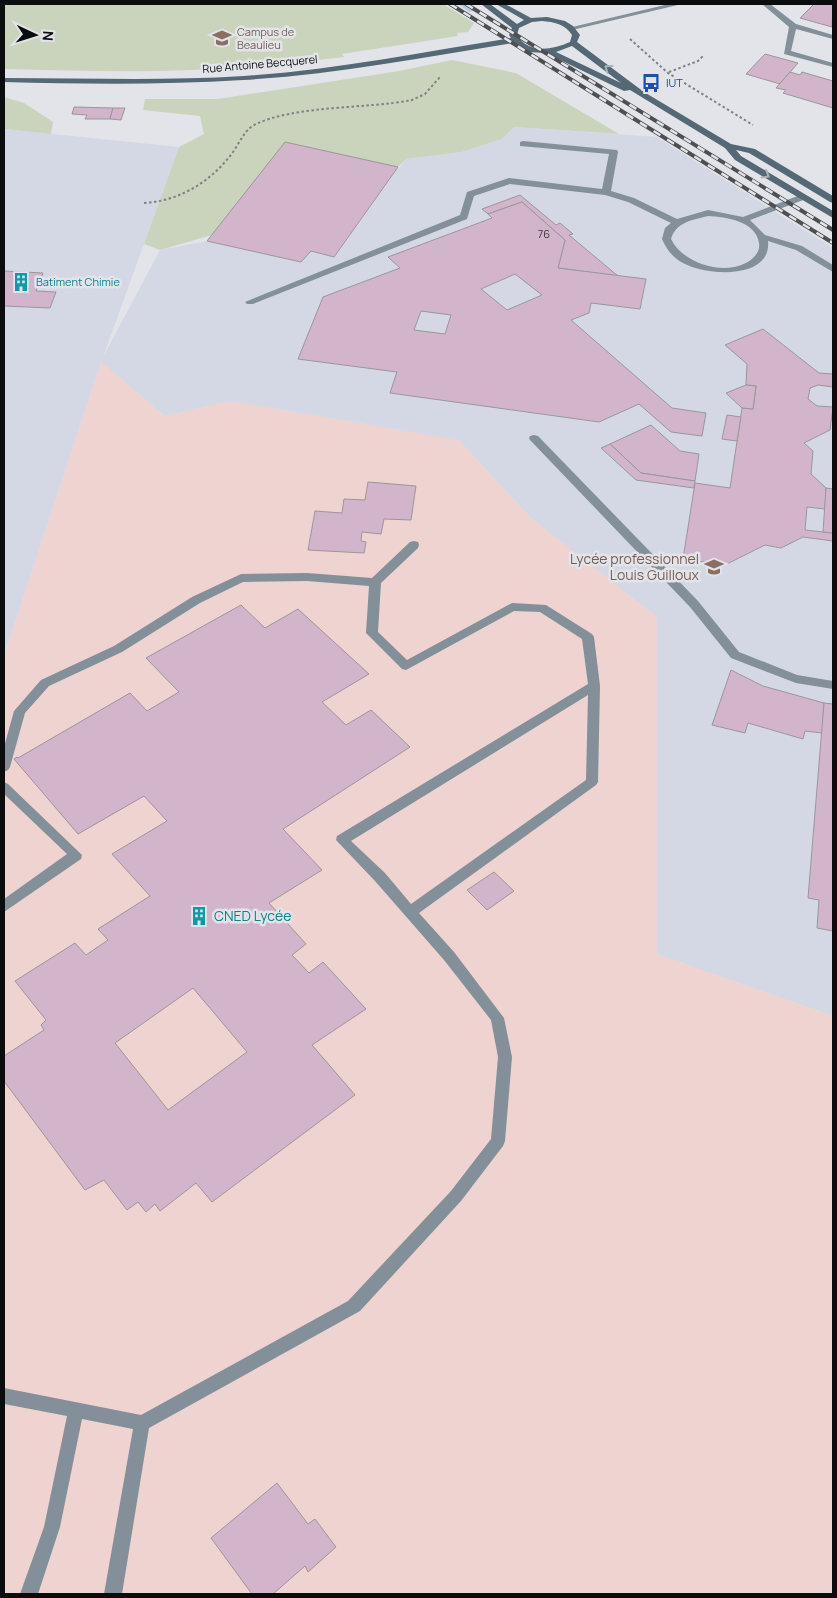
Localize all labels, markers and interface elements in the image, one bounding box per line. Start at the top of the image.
north arrow [10,10,60,60]
place label: Campus de Beaulieu [237,24,295,52]
school or university icon: Campus de Beaulieu [211,27,233,49]
text: N [39,30,58,42]
street label: Rue Antoine Becquerel [202,51,318,76]
one-way arrow [605,66,614,74]
bus stop icon: IUT [640,72,662,94]
place label: IUT [666,75,683,90]
one-way arrow [761,168,770,178]
house number: 76 [538,226,550,241]
building icon: Batiment Chimie [10,271,32,293]
place label: Batiment Chimie [36,274,120,289]
place label: Lycée professionnel Louis Guilloux [570,549,700,584]
school or university icon: Lycée professionnel Louis Guilloux [703,556,725,578]
building icon: CNED Lycée [188,905,210,927]
place label: CNED Lycée [214,906,291,925]

